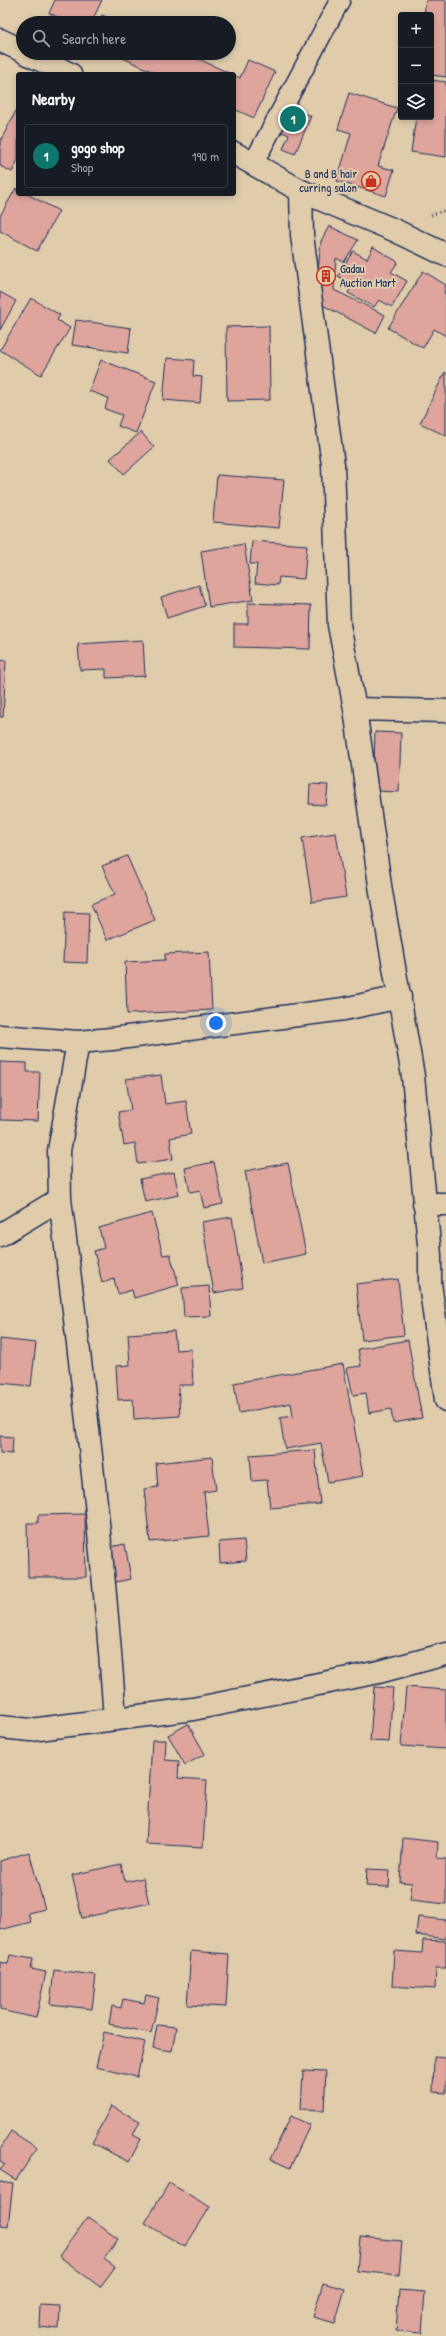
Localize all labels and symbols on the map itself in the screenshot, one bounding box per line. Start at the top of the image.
pin: 1 [280,104,306,134]
place label: B and B hair curring salon [299,165,357,196]
shop icon: B and B hair curring salon [360,170,382,192]
place label: Gadau Auction Mart [340,260,397,291]
building icon: Gadau Auction Mart [315,265,337,287]
your location [206,1013,226,1033]

